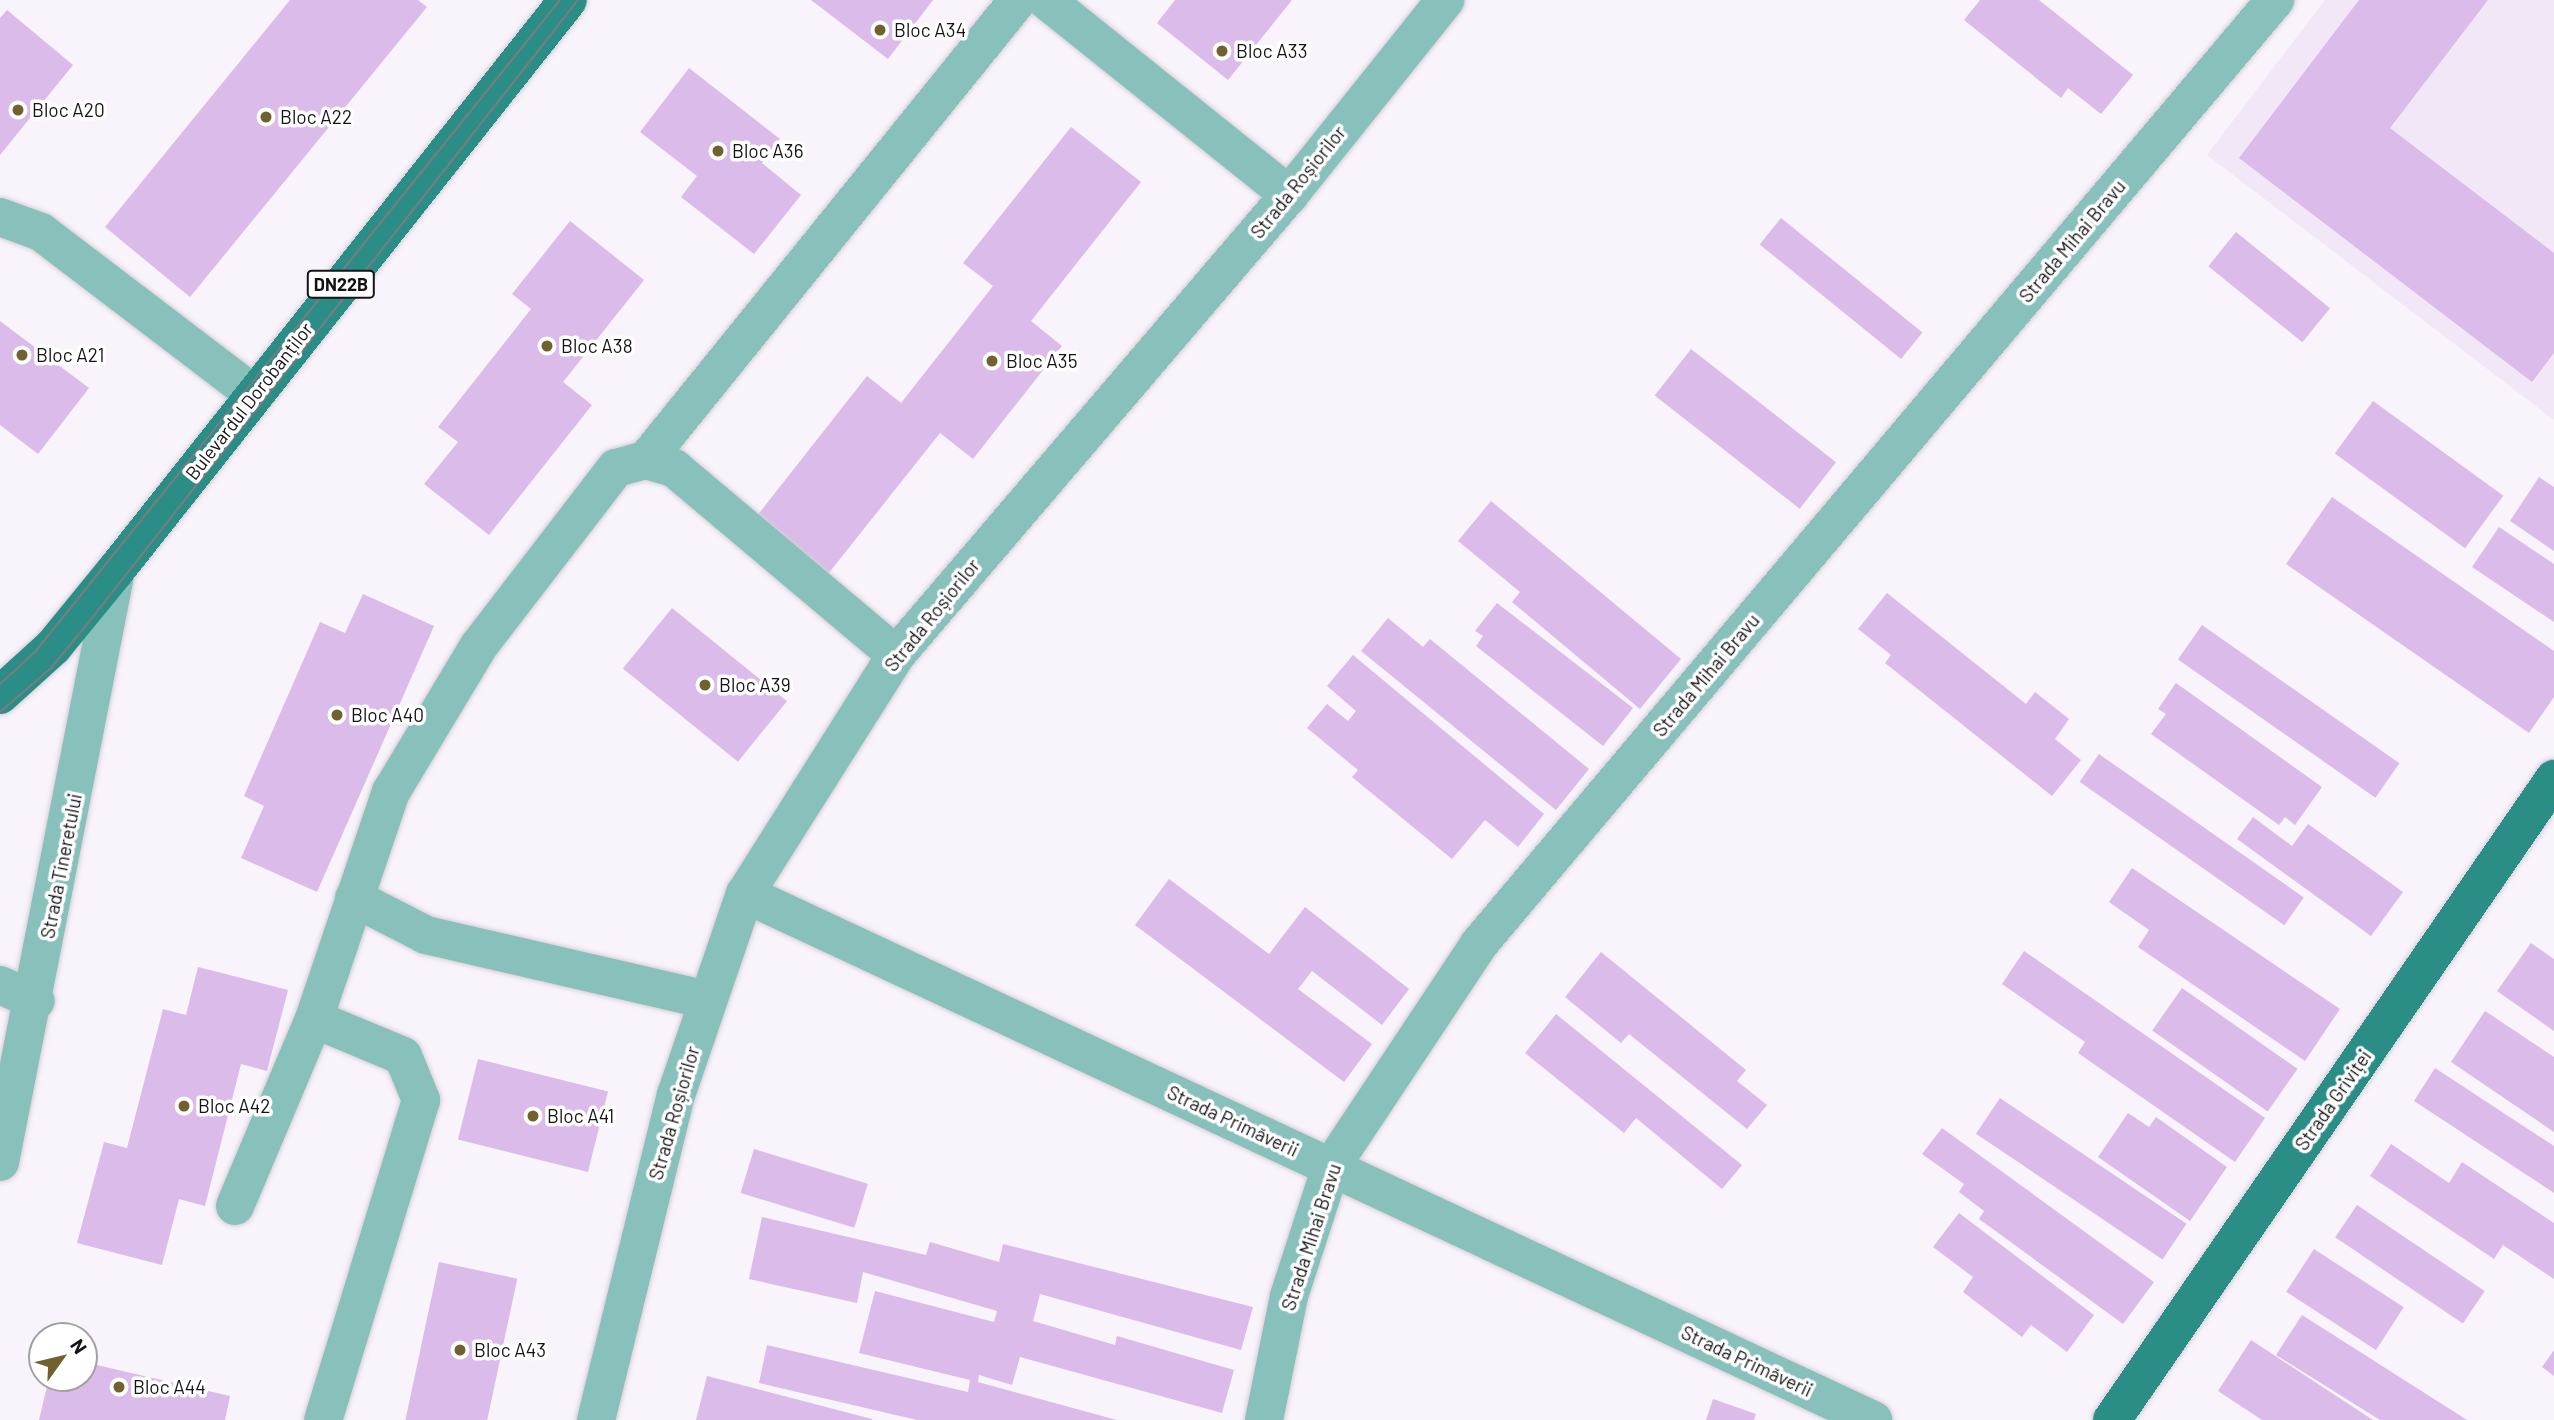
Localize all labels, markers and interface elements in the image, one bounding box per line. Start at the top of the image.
place label: Bloc A34 [894,19,966,41]
marker: Bloc A34 [872,22,888,38]
place label: Bloc A33 [1236,40,1307,62]
marker: Bloc A33 [1214,43,1230,59]
place label: Bloc A20 [32,99,105,121]
marker: Bloc A20 [10,102,26,118]
place label: Bloc A22 [280,106,352,128]
marker: Bloc A22 [258,109,274,125]
street label: Strada Roșiorilor [1246,121,1350,243]
place label: Bloc A36 [732,140,803,162]
marker: Bloc A36 [710,143,726,159]
street label: Strada Mihai Bravu [2014,175,2130,307]
road number: DN22B [306,270,376,298]
street label: Bulevardul Dorobanților [181,318,317,484]
place label: Bloc A38 [561,335,633,357]
marker: Bloc A38 [539,338,555,354]
place label: Bloc A21 [36,344,104,366]
marker: Bloc A21 [14,347,30,363]
place label: Bloc A35 [1006,350,1077,372]
marker: Bloc A35 [984,353,1000,369]
street label: Strada Roșiorilor [880,554,984,676]
street label: Strada Mihai Bravu [1648,609,1764,741]
place label: Bloc A39 [719,674,791,696]
marker: Bloc A39 [697,677,713,693]
place label: Bloc A40 [351,704,424,726]
marker: Bloc A40 [329,707,345,723]
street label: Strada Tineretului [36,791,86,941]
street label: Strada Roșiorilor [644,1043,704,1183]
street label: Strada Griviței [2290,1045,2376,1155]
street label: Strada Primăverii [1164,1081,1302,1161]
place label: Bloc A42 [198,1095,271,1117]
marker: Bloc A42 [176,1098,192,1114]
place label: Bloc A41 [547,1105,614,1127]
marker: Bloc A41 [525,1108,541,1124]
street label: Strada Mihai Bravu [1277,1161,1345,1313]
street label: Strada Primăverii [1678,1321,1816,1401]
north arrow [28,1322,98,1392]
text: N [66,1334,92,1358]
place label: Bloc A43 [474,1339,546,1361]
marker: Bloc A43 [452,1342,468,1358]
place label: Bloc A44 [133,1376,206,1398]
marker: Bloc A44 [111,1379,127,1395]

